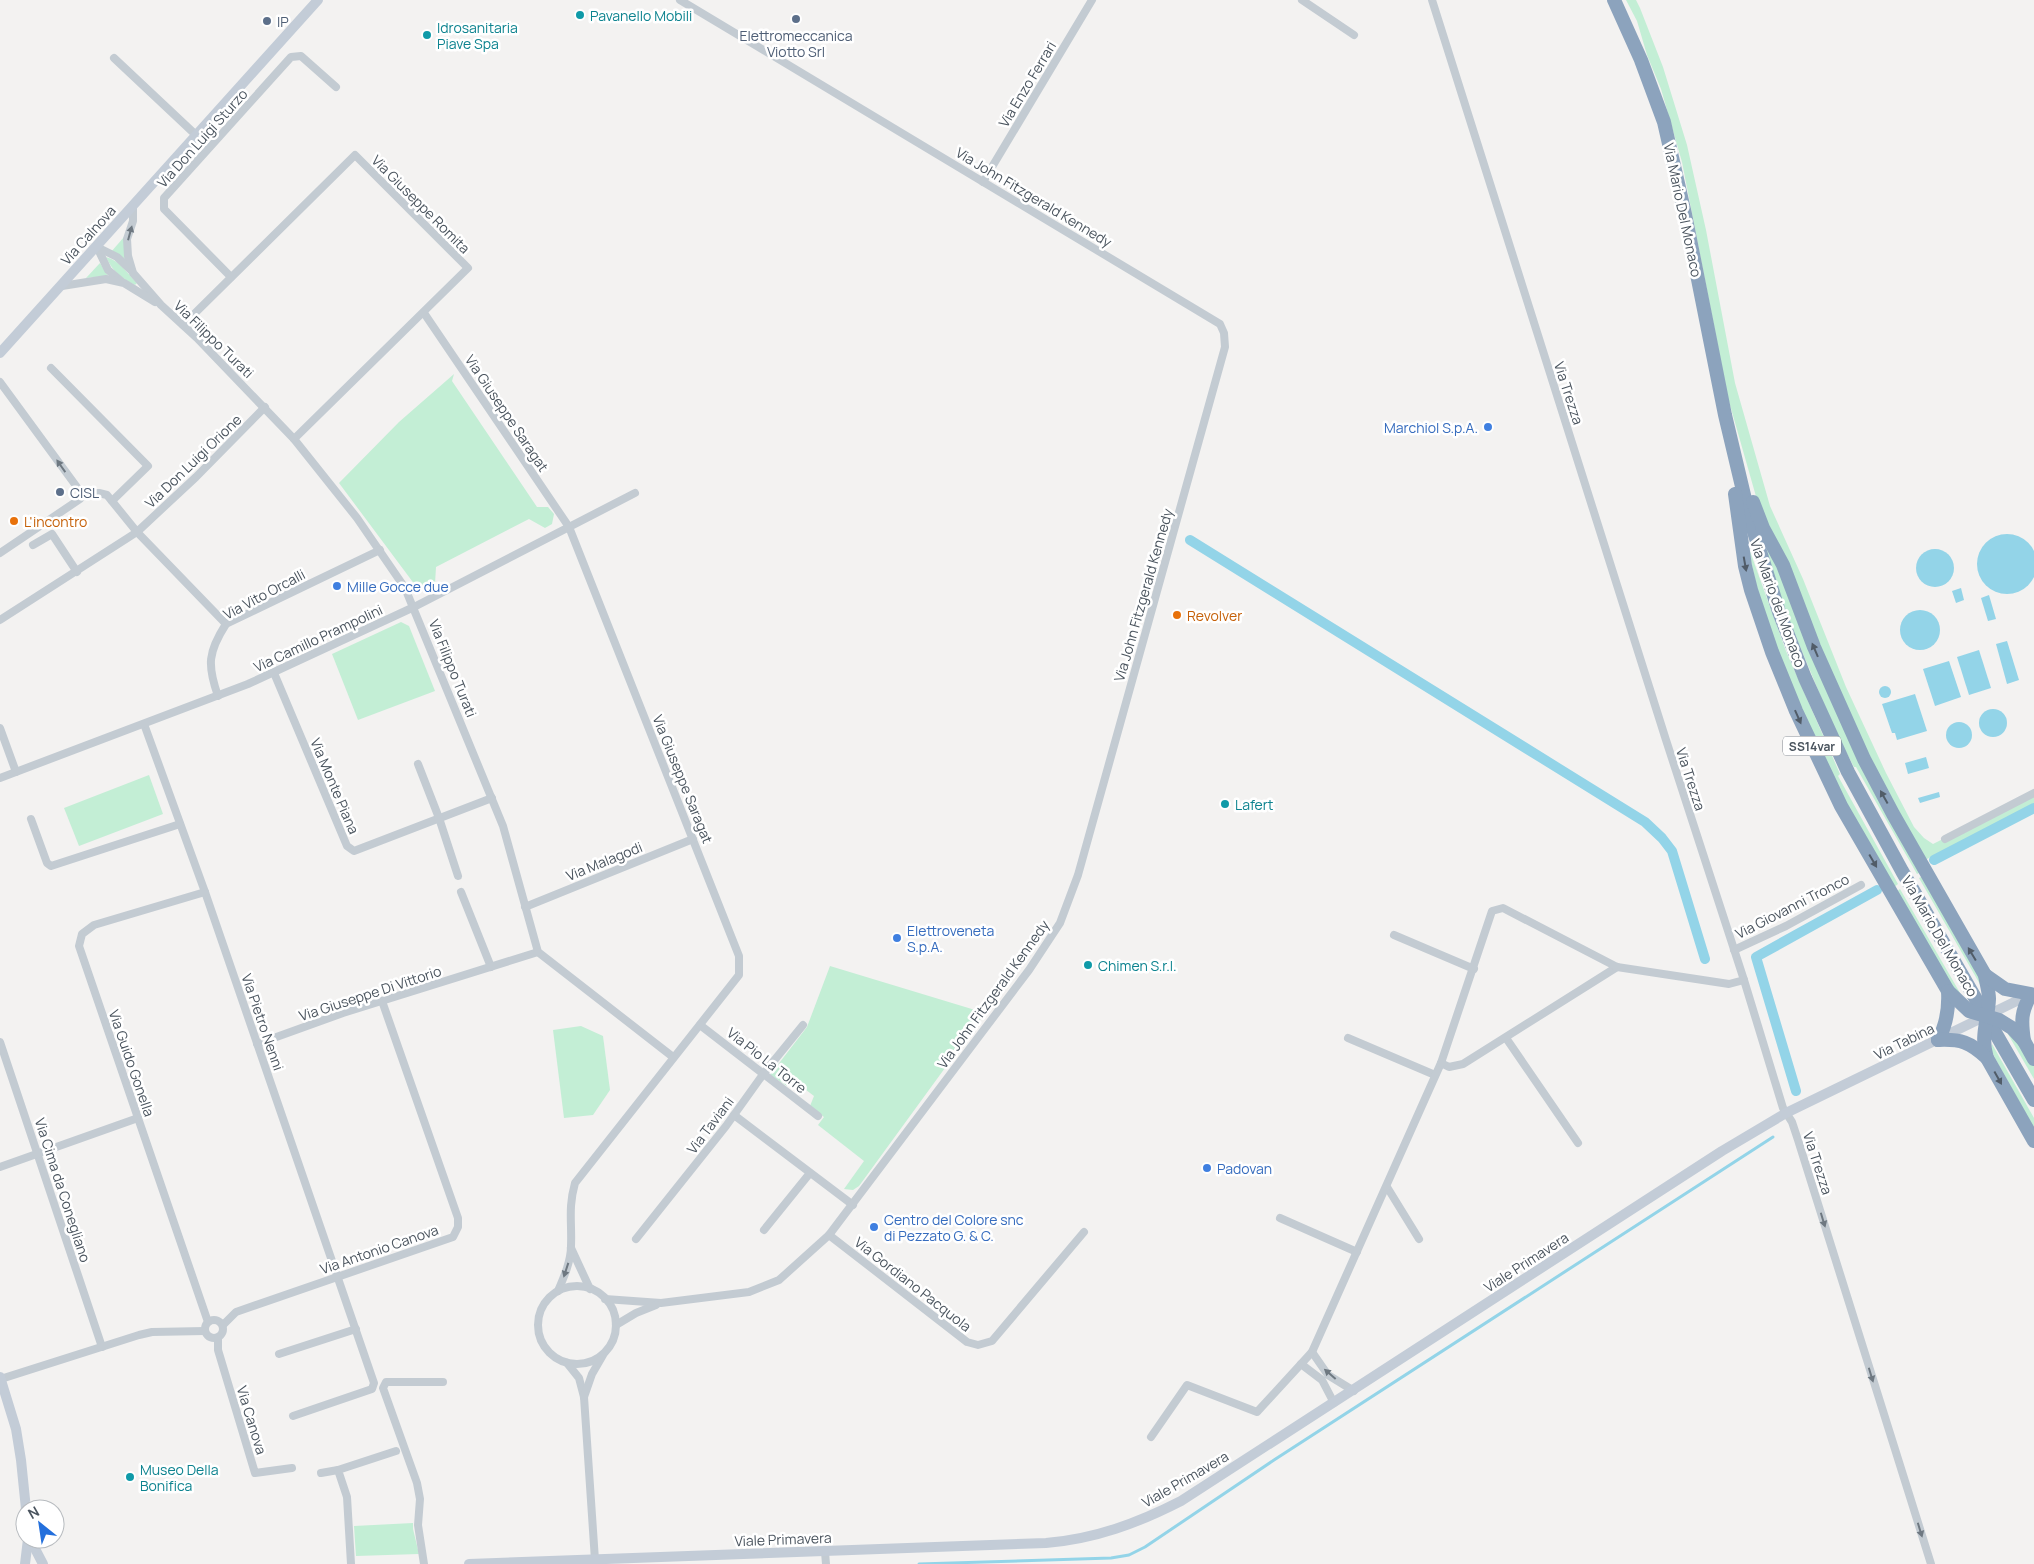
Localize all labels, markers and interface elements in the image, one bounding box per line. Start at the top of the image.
place label: Pavanello Mobili [590,6,692,25]
marker: Pavanello Mobili [574,9,586,21]
place label: IP [277,12,289,31]
marker: Elettromeccanica Viotto Srl [790,13,802,25]
marker: IP [261,15,273,27]
place label: Idrosanitaria Piave Spa [437,18,518,53]
place label: Elettromeccanica Viotto Srl [739,26,853,61]
marker: Idrosanitaria Piave Spa [421,29,433,41]
street label: Via Enzo Ferrari [994,37,1060,131]
street label: Via Don Luigi Sturzo [153,85,251,191]
street label: Via Mario Del Monaco [1660,141,1706,279]
street label: Via John Fitzgerald Kennedy [952,143,1116,252]
street label: Via Giuseppe Romita [368,151,474,257]
street label: Via Calnova [56,201,120,269]
one-way arrow [126,226,134,241]
street label: Via Filippo Turati [170,296,258,382]
street label: Via Giuseppe Saragat [461,351,553,475]
street label: Via Trezza [1550,359,1588,427]
street label: Via Don Luigi Orione [141,410,245,512]
place label: Marchiol S.p.A. [1384,418,1478,437]
marker: Marchiol S.p.A. [1482,421,1494,433]
one-way arrow [56,459,66,473]
place label: CISL [70,483,99,502]
marker: CISL [54,486,66,498]
street label: Via John Fitzgerald Kennedy [1109,506,1177,684]
place label: L'incontro [24,512,87,531]
marker: L'incontro [8,515,20,527]
street label: Via Mario del Monaco [1746,536,1810,670]
one-way arrow [1742,556,1750,572]
street label: Via Vito Orcalli [220,564,308,624]
place label: Mille Gocce due [347,577,449,596]
marker: Mille Gocce due [331,580,343,592]
street label: Via Camillo Prampolini [250,600,386,676]
place label: Revolver [1187,606,1242,625]
marker: Revolver [1171,609,1183,621]
street label: Via Filippo Turati [425,616,481,720]
one-way arrow [1811,643,1819,657]
one-way arrow [1795,710,1803,724]
street label: Via Giuseppe Saragat [649,712,718,846]
street label: Via Monte Piana [306,735,364,837]
road number: SS14var [1783,736,1841,756]
street label: Via Trezza [1672,745,1710,813]
one-way arrow [1880,790,1888,804]
place label: Lafert [1235,795,1274,814]
marker: Lafert [1219,798,1231,810]
street label: Via Malagodi [563,837,645,885]
one-way arrow [1869,853,1877,868]
street label: Via Giovanni Tronco [1732,869,1852,943]
street label: Via Mario Del Monaco [1898,872,1982,1000]
street label: Via John Fitzgerald Kennedy [933,915,1054,1072]
place label: Elettroveneta S.p.A. [907,921,994,956]
marker: Elettroveneta S.p.A. [891,932,903,944]
one-way arrow [1968,947,1977,960]
place label: Chimen S.r.l. [1098,956,1177,975]
marker: Chimen S.r.l. [1082,959,1094,971]
street label: Via Giuseppe Di Vittorio [296,961,444,1025]
street label: Via Pietro Nenni [238,971,288,1073]
street label: Via Guido Gonella [105,1007,159,1119]
street label: Via Tabina [1871,1018,1937,1064]
street label: Via Pio La Torre [723,1023,811,1097]
one-way arrow [1994,1072,2003,1085]
street label: Via Taviani [682,1093,738,1157]
street label: Via Cima da Conegliano [31,1115,95,1265]
street label: Via Trezza [1799,1129,1837,1197]
place label: Padovan [1217,1159,1272,1178]
marker: Padovan [1201,1162,1213,1174]
place label: Centro del Colore snc di Pezzato G. & C. [884,1210,1024,1245]
one-way arrow [1820,1213,1828,1228]
street label: Via Antonio Canova [317,1220,441,1278]
marker: Centro del Colore snc di Pezzato G. & C. [868,1221,880,1233]
street label: Viale Primavera [1480,1228,1572,1296]
street label: Via Gordiano Pacquola [851,1232,975,1336]
one-way arrow [561,1262,569,1277]
one-way arrow [1868,1368,1876,1383]
one-way arrow [1323,1369,1336,1380]
street label: Via Canova [233,1383,271,1457]
street label: Viale Primavera [1138,1446,1232,1512]
place label: Museo Della Bonifica [140,1460,219,1495]
marker: Museo Della Bonifica [124,1471,136,1483]
north arrow [15,1499,65,1549]
text: N [24,1502,42,1523]
one-way arrow [1917,1523,1924,1538]
street label: Viale Primavera [734,1528,832,1550]

